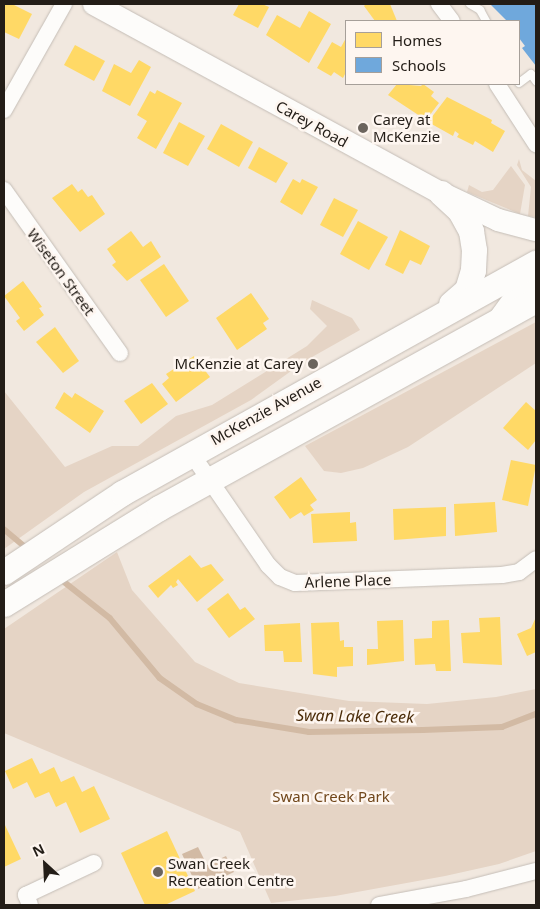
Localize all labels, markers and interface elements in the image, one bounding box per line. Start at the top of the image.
legend [345,20,520,85]
text: Homes [392,30,442,50]
text: Schools [392,55,446,75]
street label: Carey Road [273,97,351,151]
place label: Carey at McKenzie [373,110,440,145]
marker: Carey at McKenzie [357,122,369,134]
street label: Wiseton Street [23,225,99,319]
place label: McKenzie at Carey [175,355,303,373]
marker: McKenzie at Carey [307,358,319,370]
street label: McKenzie Avenue [208,373,324,449]
street label: Arlene Place [304,570,392,592]
water label: Swan Lake Creek [296,705,414,727]
park label: Swan Creek Park [272,788,390,806]
north arrow [20,839,70,889]
text: N [29,839,48,861]
place label: Swan Creek Recreation Centre [168,854,294,889]
marker: Swan Creek Recreation Centre [152,866,164,878]

